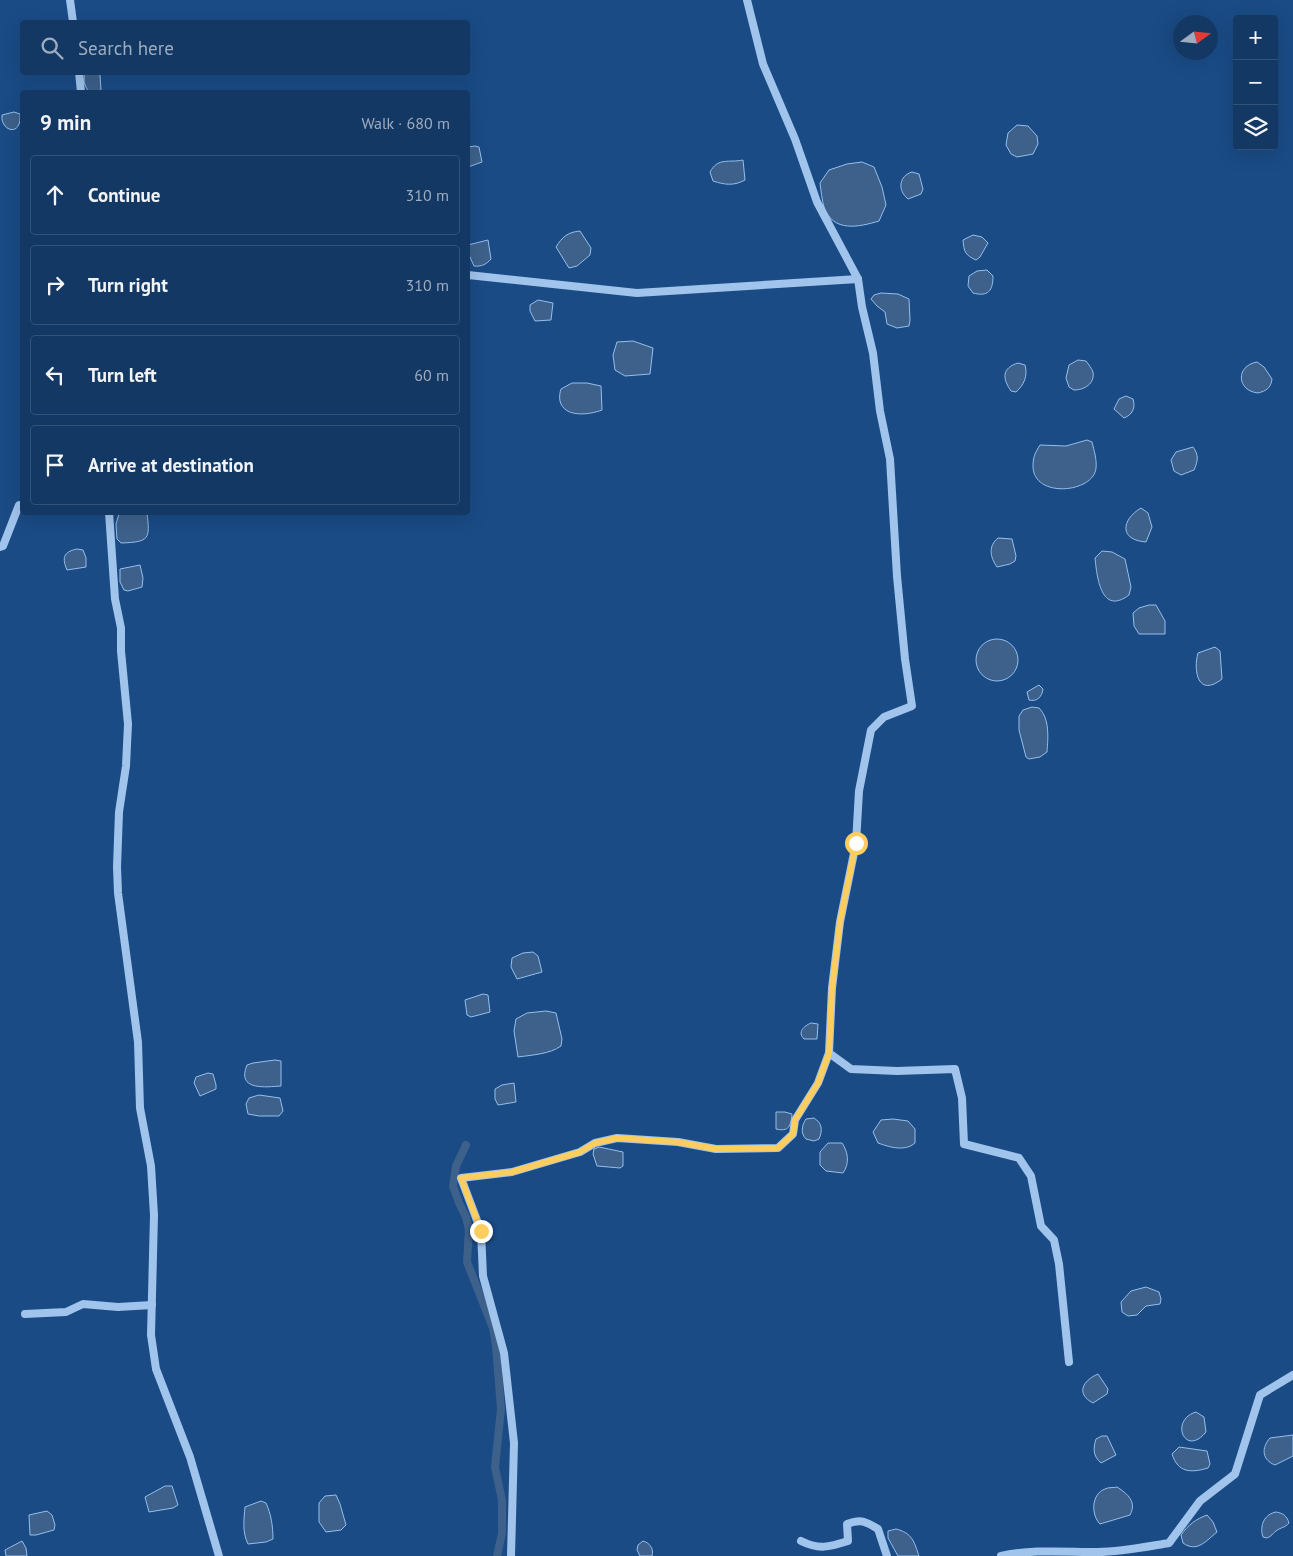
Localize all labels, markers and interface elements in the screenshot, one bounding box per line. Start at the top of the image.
north arrow [1173,15,1218,60]
map controls [1233,15,1278,150]
button: + [1233,15,1278,60]
search box [20,20,470,75]
icon: search [38,34,66,62]
text: Search here [78,36,174,60]
button: − [1233,60,1278,105]
button: layers [1233,105,1278,150]
text: 9 min [40,109,91,136]
text: Walk · 680 m [361,113,450,133]
icon: ahead [41,181,69,209]
text: Continue [88,183,160,207]
text: 310 m [406,185,449,205]
icon: right [41,271,69,299]
text: Turn right [88,273,168,297]
text: 310 m [406,275,449,295]
icon: left [41,361,69,389]
text: Turn left [88,363,157,387]
text: 60 m [414,365,449,385]
icon: arrive [41,451,69,479]
text: Arrive at destination [88,453,254,477]
route start [845,832,868,855]
route end [470,1220,493,1243]

